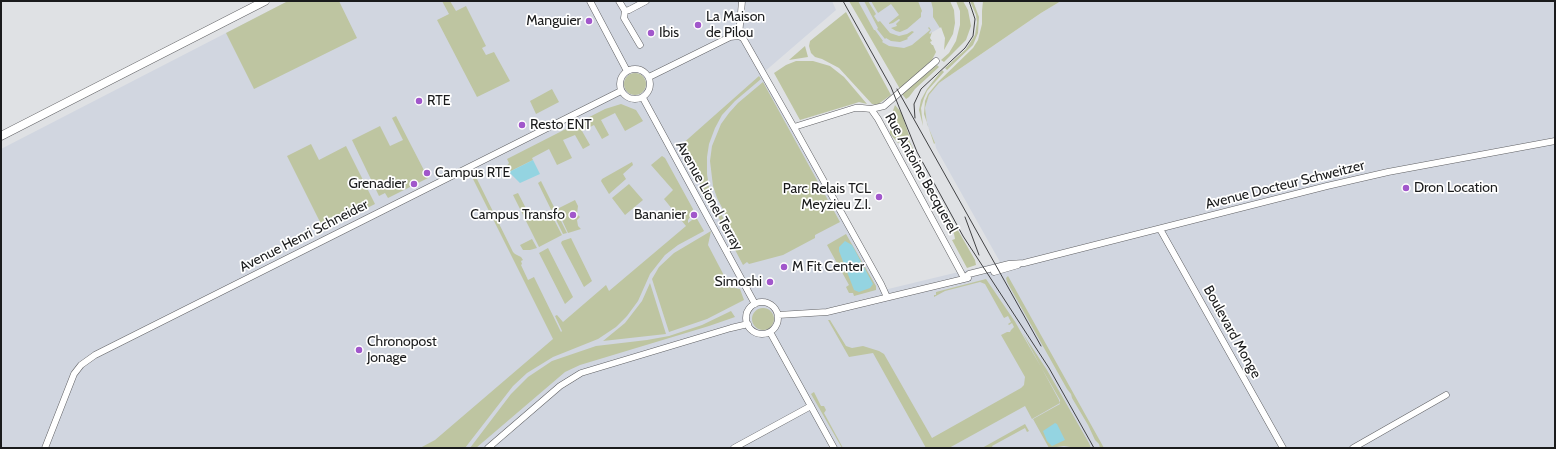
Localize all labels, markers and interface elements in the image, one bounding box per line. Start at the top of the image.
place label: La Maison de Pilou [706,9,765,42]
place label: Manguier [526,13,581,29]
marker: Manguier [584,16,594,26]
marker: La Maison de Pilou [693,20,703,30]
place label: Ibis [659,25,679,41]
marker: Ibis [646,28,656,38]
place label: RTE [427,93,450,109]
marker: RTE [414,96,424,106]
street label: Rue Antoine Becquerel [881,110,961,236]
place label: Resto ENT [530,117,592,133]
marker: Resto ENT [517,120,527,130]
street label: Avenue Lionel Terray [672,138,746,254]
street label: Avenue Docteur Schweitzer [1204,157,1366,213]
place label: Campus RTE [435,165,510,181]
marker: Campus RTE [422,168,432,178]
place label: Grenadier [348,176,406,192]
marker: Grenadier [409,179,419,189]
place label: Dron Location [1414,180,1498,196]
place label: Parc Relais TCL Meyzieu Z.I. [783,181,871,214]
marker: Dron Location [1401,183,1411,193]
marker: Parc Relais TCL Meyzieu Z.I. [874,192,884,202]
street label: Avenue Henri Schneider [237,196,371,276]
place label: Campus Transfo [470,207,565,223]
place label: Bananier [634,207,686,223]
marker: Campus Transfo [568,210,578,220]
marker: Bananier [689,210,699,220]
place label: M Fit Center [792,259,864,275]
marker: M Fit Center [779,262,789,272]
place label: Simoshi [715,274,762,290]
marker: Simoshi [765,277,775,287]
street label: Boulevard Monge [1200,283,1264,381]
place label: Chronopost Jonage [367,334,437,366]
marker: Chronopost Jonage [354,345,364,355]

